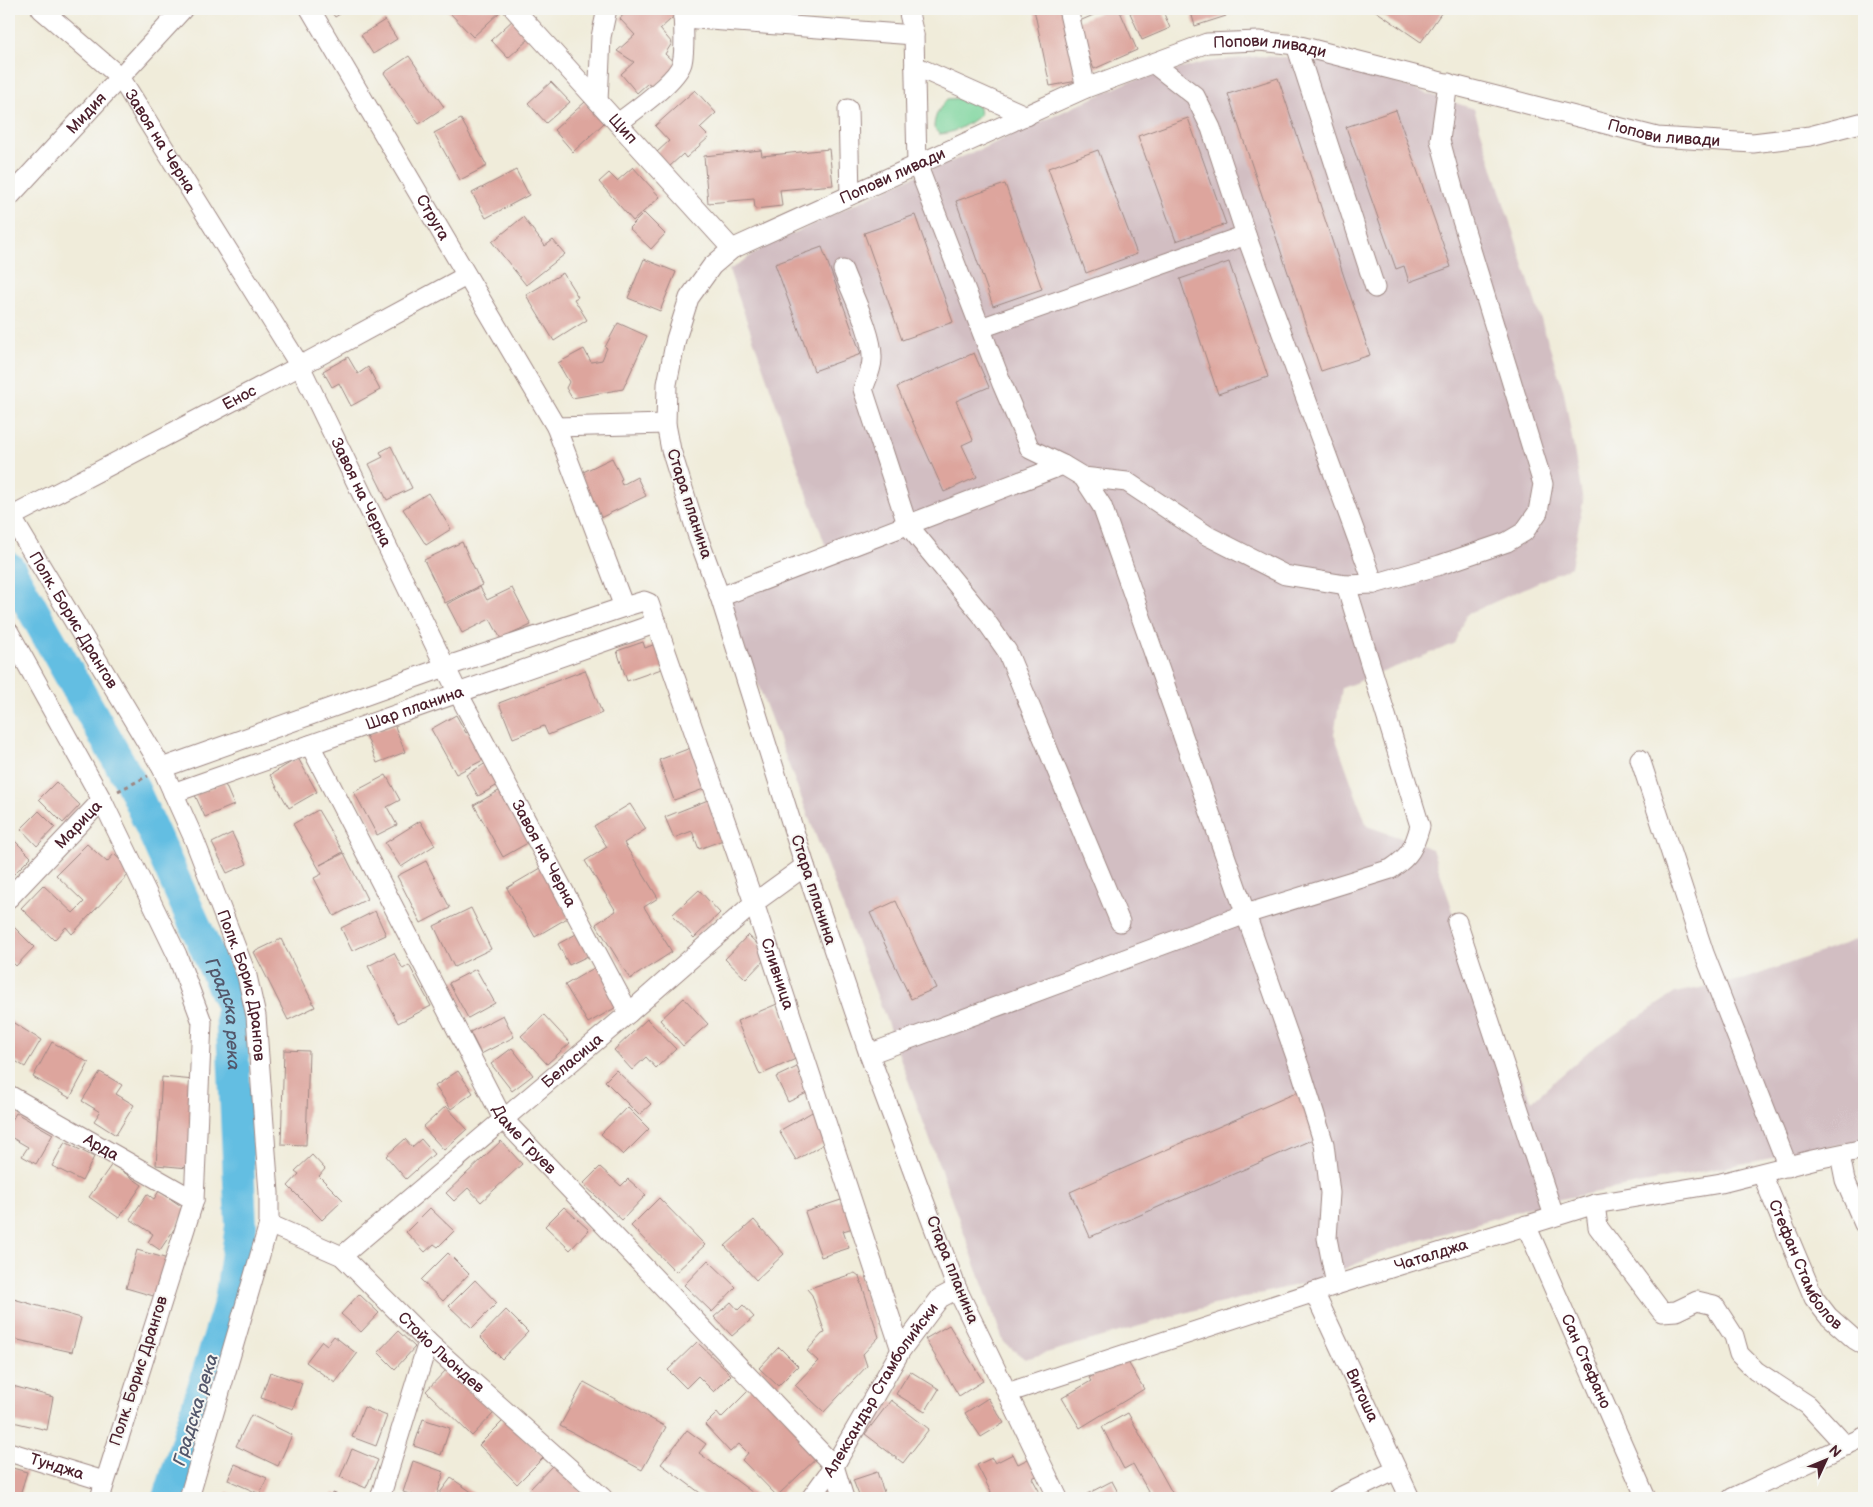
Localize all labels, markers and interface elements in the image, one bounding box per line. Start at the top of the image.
street label: Попови ливади [1213,31,1328,62]
street label: Завоя на Черна [121,86,200,197]
street label: Мидия [63,88,110,138]
street label: Щип [605,110,641,148]
street label: Попови ливади [1606,115,1721,150]
street label: Попови ливади [836,144,948,208]
street label: Струга [412,191,454,244]
street label: Енос [219,381,260,414]
street label: Завоя на Черна [327,435,396,550]
street label: Стара планина [662,447,716,562]
street label: Полк. Борис Дрангов [25,548,122,693]
street label: Шар планина [363,682,467,734]
street label: Марица [51,796,106,853]
street label: Завоя на Черна [507,797,580,911]
street label: Стара планина [786,833,840,948]
street label: Полк. Борис Дрангов [213,907,269,1062]
street label: Сливница [757,936,798,1013]
water label: Градска река [201,954,244,1071]
street label: Беласица [538,1029,607,1092]
street label: Даме Груев [488,1102,560,1179]
street label: Арда [79,1129,123,1165]
street label: Стефан Стамболов [1764,1197,1847,1334]
street label: Стара планина [922,1213,982,1327]
street label: Чаталджа [1392,1235,1471,1276]
street label: Полк. Борис Дрангов [106,1293,172,1448]
street label: Александър Стамболийски [819,1299,943,1482]
street label: Стойо Льондев [394,1308,489,1397]
street label: Сан Стефано [1557,1311,1615,1412]
water label: Градска река [169,1351,223,1469]
street label: Витоша [1342,1366,1383,1425]
north arrow [1800,1434,1850,1484]
text: N [1825,1442,1845,1461]
street label: Тунджа [27,1449,87,1484]

